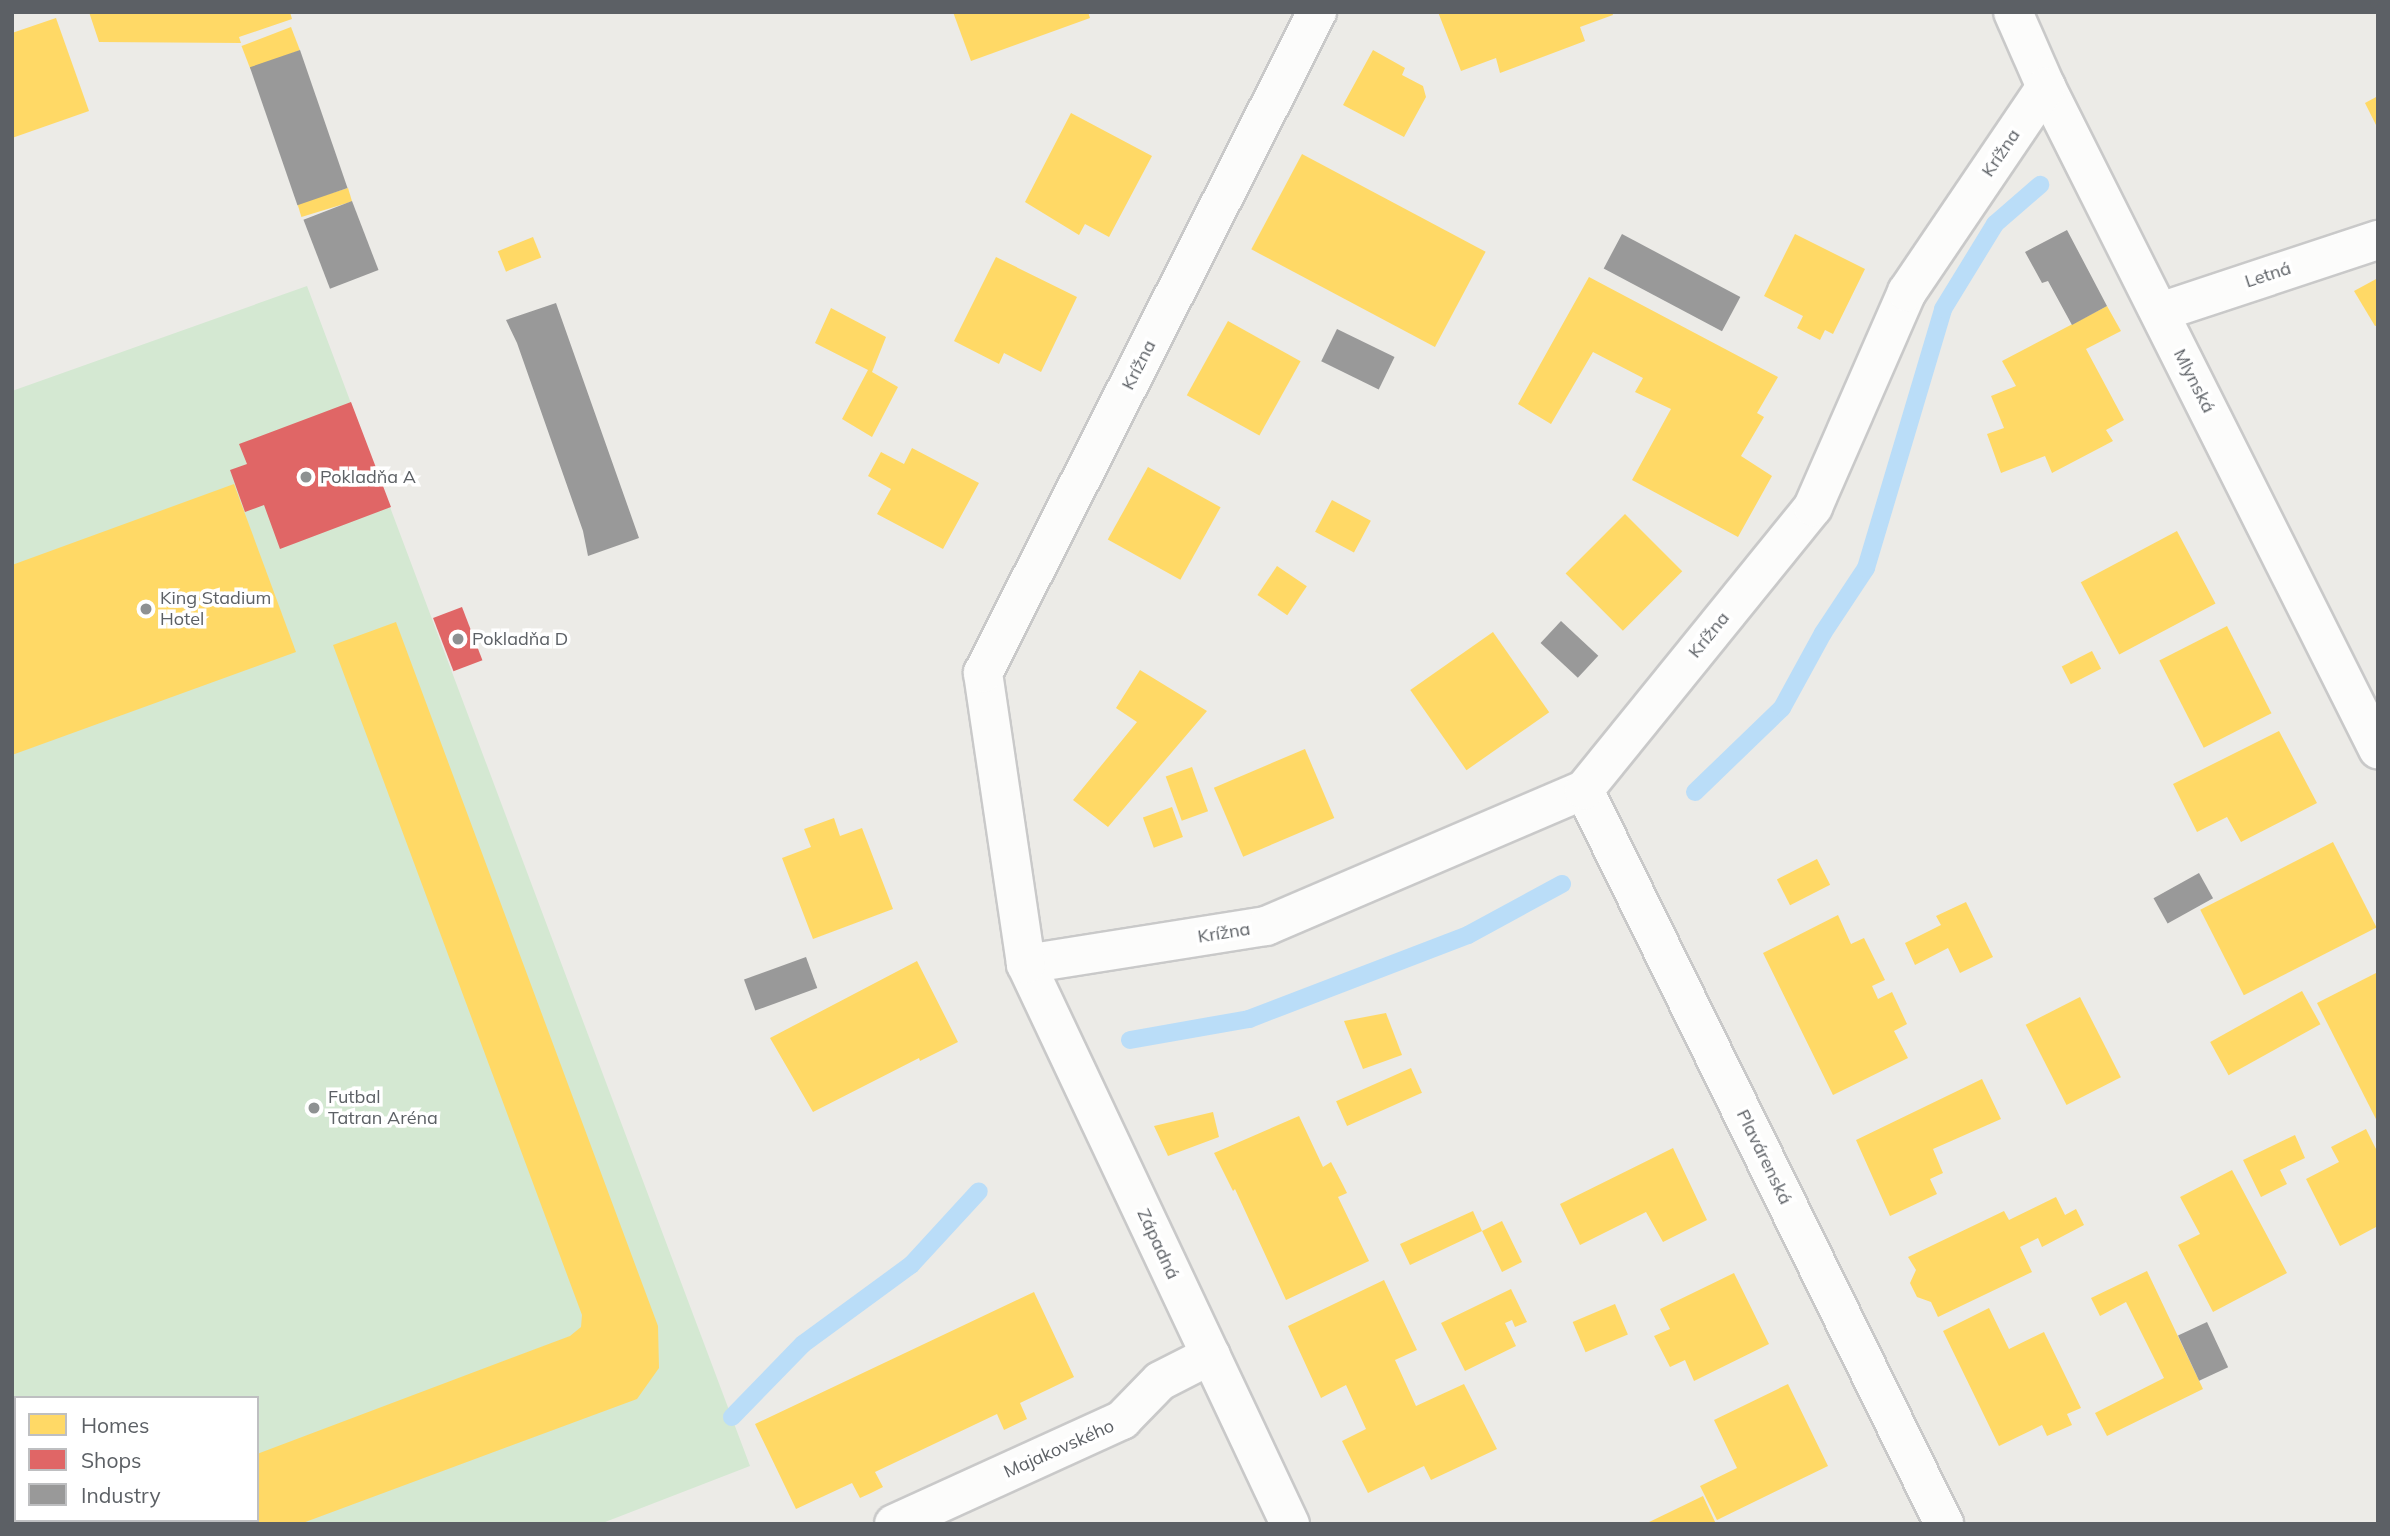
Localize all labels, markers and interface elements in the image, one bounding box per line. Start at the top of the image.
street label: Krížna [1977,125,2025,181]
street label: Letná [2242,257,2294,293]
street label: Krížna [1117,337,1161,393]
street label: Mlynská [2169,345,2219,417]
place label: Pokladňa A [320,466,416,488]
marker: Pokladňa A [298,469,314,485]
place label: King Stadium Hotel [160,588,271,630]
marker: King Stadium Hotel [138,601,154,617]
street label: Krížna [1684,608,1734,662]
place label: Pokladňa D [472,628,568,650]
marker: Pokladňa D [450,631,466,647]
street label: Krížna [1196,918,1252,948]
place label: Futbal Tatran Aréna [328,1087,438,1130]
marker: Futbal Tatran Aréna [306,1100,322,1116]
street label: Plavárenská [1732,1106,1796,1208]
street label: Západná [1132,1205,1184,1283]
legend [14,1396,259,1522]
text: Homes [81,1412,149,1438]
street label: Majakovského [1000,1415,1118,1483]
text: Shops [81,1447,141,1473]
text: Industry [81,1482,161,1508]

